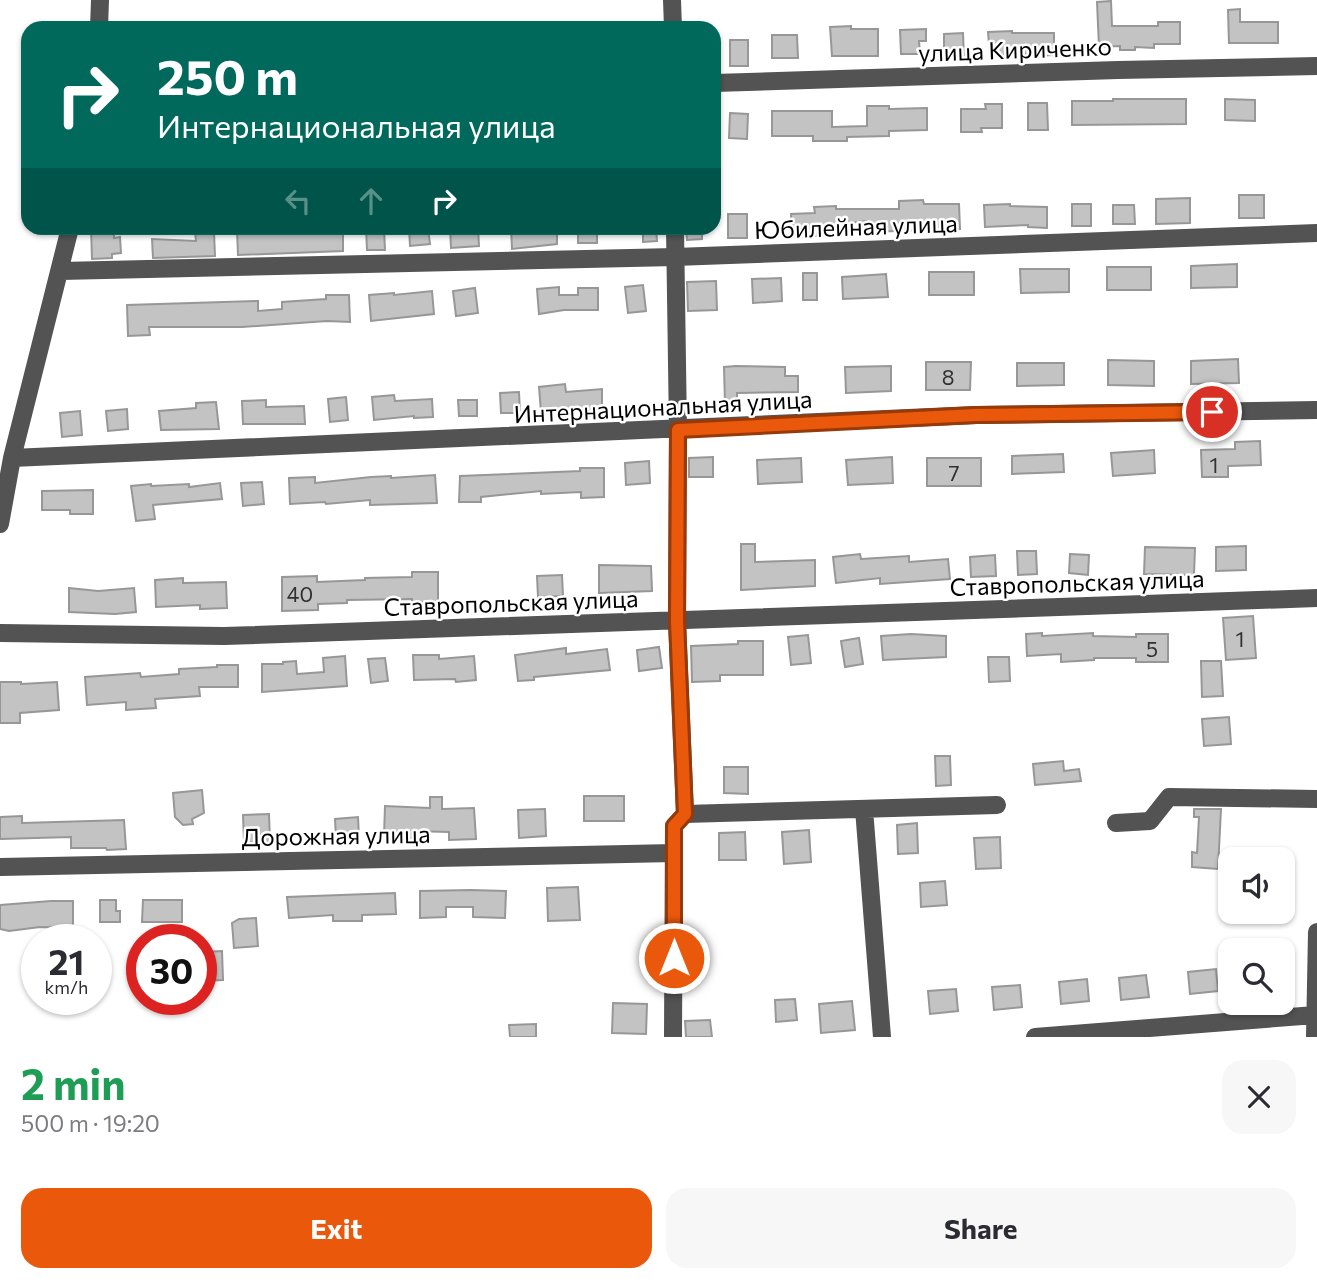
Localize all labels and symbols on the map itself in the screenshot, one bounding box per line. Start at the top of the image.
street label: улица Кириченко [918,31,1112,67]
street label: Юбилейная улица [754,208,958,244]
house number: 8 [942,364,954,389]
pin [1182,382,1242,442]
street label: Интернациональная улица [513,384,813,428]
house number: 1 [1210,452,1218,477]
house number: 7 [948,460,960,485]
street label: Ставропольская улица [949,563,1205,601]
house number: 40 [287,581,313,606]
street label: Ставропольская улица [383,583,639,621]
house number: 1 [1236,626,1244,651]
house number: 5 [1146,636,1158,661]
street label: Дорожная улица [241,819,431,851]
position arrow [637,921,711,995]
speed limit sign: 30 [126,924,217,1015]

